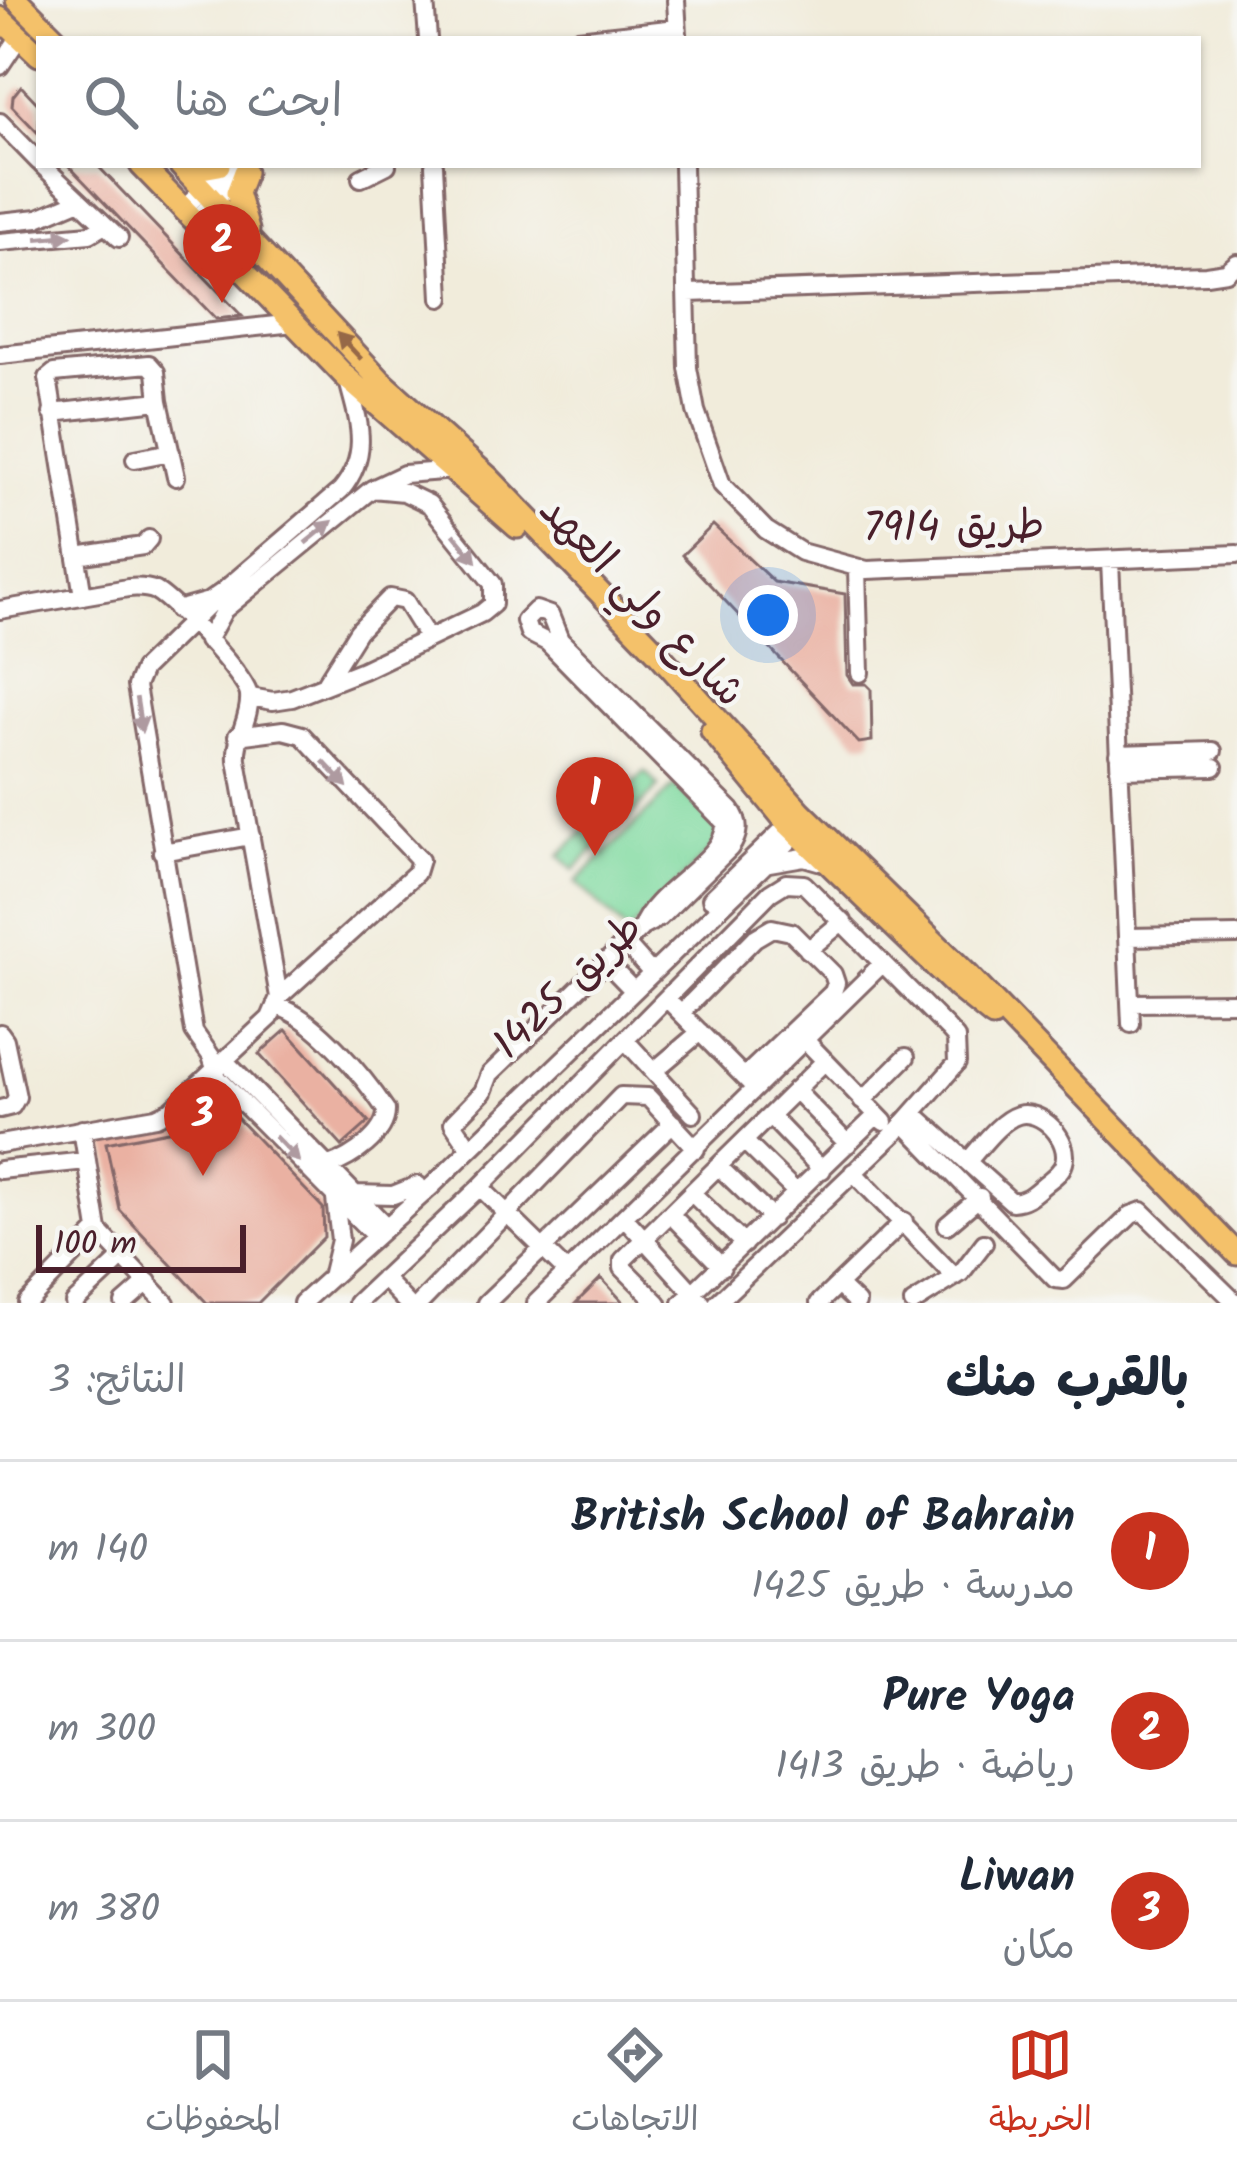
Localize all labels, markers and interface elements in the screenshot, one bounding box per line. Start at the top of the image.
search box [36,36,1201,168]
text: ابحث هنا [174,67,342,139]
icon: search [78,69,144,135]
pin: 2 [183,204,261,303]
one-way arrow [36,228,73,247]
one-way arrow [335,331,363,360]
street label: شارع ولي العهد [522,480,760,724]
street label: طريق 7914 [863,493,1045,563]
one-way arrow [303,520,334,545]
one-way arrow [452,532,477,563]
your location [738,585,798,645]
one-way arrow [130,697,149,734]
pin: 1 [556,757,634,856]
one-way arrow [320,759,348,788]
street label: طريق 1425 [478,897,660,1077]
pin: 3 [164,1077,242,1176]
one-way arrow [272,1134,300,1163]
scale bar [36,1219,246,1272]
text: 100 m [54,1219,137,1272]
text: بالقرب منك [946,1341,1189,1422]
text: النتائج: 3 [48,1351,186,1413]
text: British School of Bahrain [571,1483,1075,1555]
text: 140 m [48,1520,148,1582]
text: 1 [1144,1520,1156,1582]
text: مدرسة · طريق 1425 [751,1557,1075,1619]
text: Pure Yoga [882,1663,1075,1735]
text: 300 m [48,1700,156,1762]
text: 2 [1139,1700,1161,1762]
text: رياضة · طريق 1413 [775,1737,1075,1799]
text: Liwan [959,1843,1075,1915]
text: 380 m [48,1880,160,1942]
text: 3 [1139,1880,1161,1942]
text: مكان [1003,1917,1075,1979]
tab: المحفوظات [145,2022,281,2148]
tab: الاتجاهات [571,2022,699,2148]
tab: الخريطة [989,2022,1092,2148]

